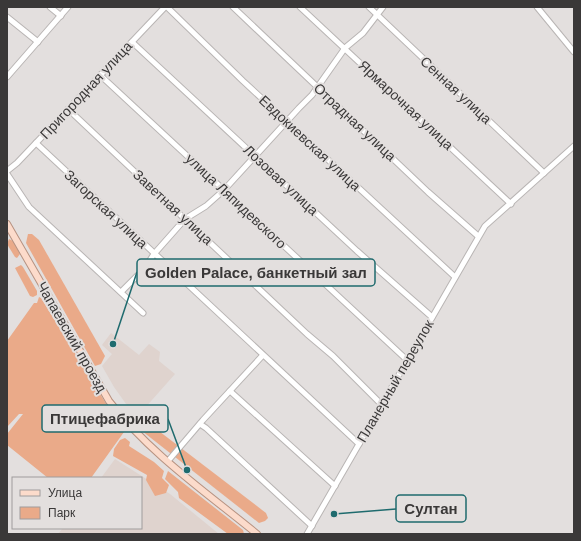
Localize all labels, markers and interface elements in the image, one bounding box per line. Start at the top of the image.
street label: Пригородная улица [37,38,135,142]
street label: Сенная улица [417,53,495,127]
street label: Ярмарочная улица [355,57,457,153]
street label: Отрадная улица [311,80,400,164]
street label: Евдокиевская улица [256,92,364,194]
street label: Лозовая улица [240,141,322,219]
street label: улица Ляпидевского [182,150,290,252]
street label: Загорская улица [61,166,151,252]
street label: Заветная улица [130,166,216,248]
callout: Golden Palace, банкетный зал [137,259,375,286]
text: Golden Palace, банкетный зал [145,264,367,281]
street label: Чапаевский проезд [34,279,110,395]
street label: Планерный переулок [353,316,437,445]
callout: Птицефабрика [42,405,168,432]
text: Птицефабрика [50,410,161,427]
legend [12,477,142,529]
text: Улица [48,486,82,500]
callout: Султан [396,495,466,522]
text: Султан [404,500,458,517]
text: Парк [48,506,76,520]

